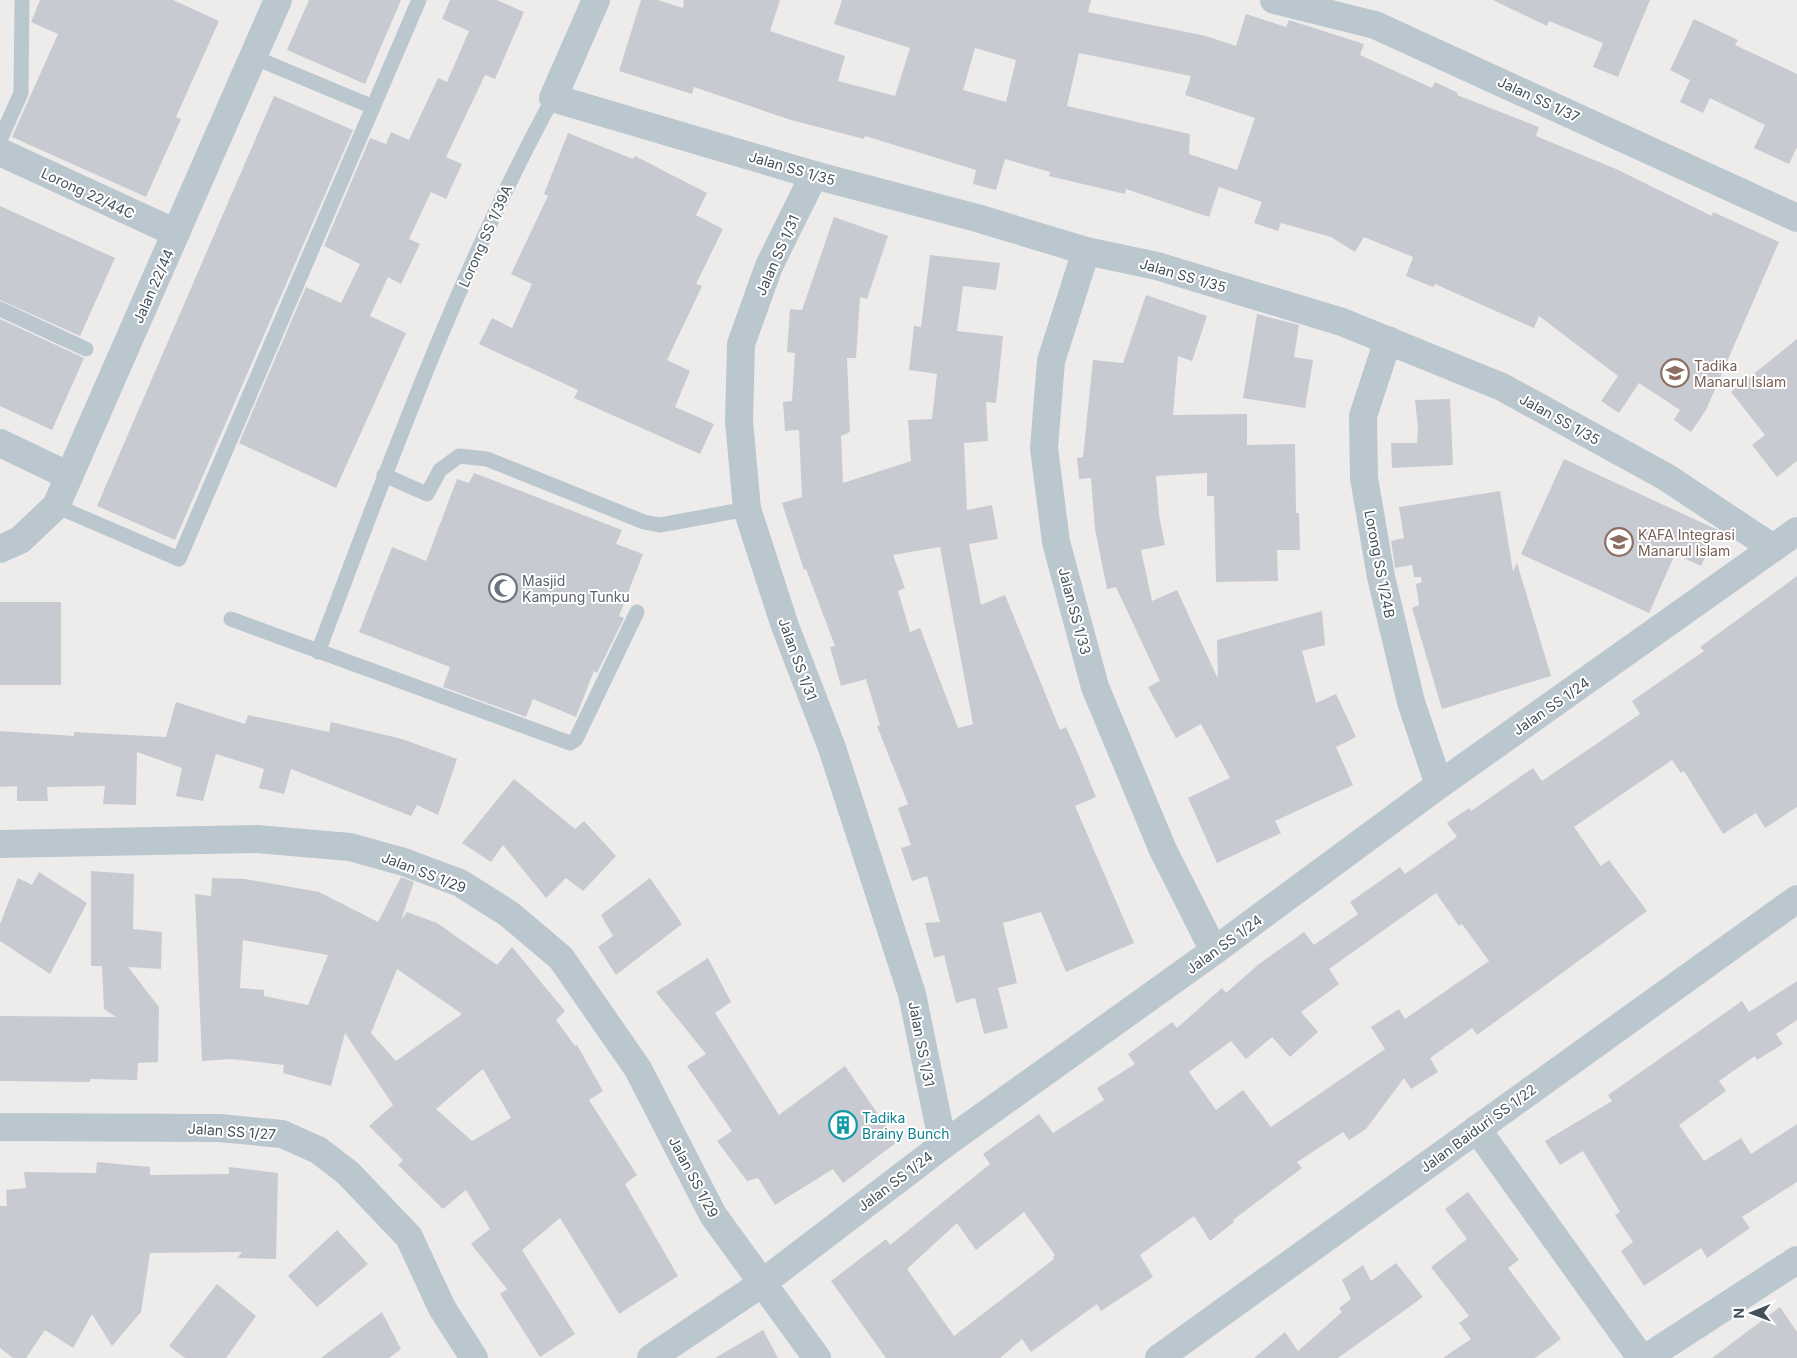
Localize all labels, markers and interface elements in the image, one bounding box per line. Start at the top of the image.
street label: Jalan SS 1/37 [1495,73,1583,125]
street label: Jalan SS 1/35 [747,148,837,188]
street label: Lorong 22/44C [39,164,137,222]
street label: Lorong SS 1/39A [455,182,515,290]
street label: Jalan SS 1/31 [752,212,802,298]
street label: Jalan 22/44 [129,246,177,326]
street label: Jalan SS 1/35 [1138,255,1228,295]
place label: Tadika Manarul Islam [1694,357,1786,390]
school or university icon: Tadika Manarul Islam [1660,358,1690,388]
street label: Jalan SS 1/35 [1517,390,1603,448]
street label: Lorong SS 1/24B [1361,509,1399,619]
place label: KAFA Integrasi Manarul Islam [1638,526,1735,559]
school or university icon: KAFA Integrasi Manarul Islam [1604,527,1634,557]
street label: Jalan SS 1/33 [1055,566,1095,656]
place label: Masjid Kampung Tunku [522,572,630,605]
mosque icon: Masjid Kampung Tunku [488,573,518,603]
street label: Jalan SS 1/31 [775,616,821,702]
street label: Jalan SS 1/24 [1510,673,1592,739]
street label: Jalan SS 1/29 [379,848,469,896]
street label: Jalan SS 1/24 [1183,911,1265,977]
street label: Jalan SS 1/31 [905,1000,939,1088]
street label: Jalan Baiduri SS 1/22 [1417,1080,1539,1176]
place label: Tadika Brainy Bunch [862,1109,950,1142]
building icon: Tadika Brainy Bunch [828,1110,858,1140]
street label: Jalan SS 1/27 [187,1119,277,1143]
street label: Jalan SS 1/29 [666,1134,722,1220]
street label: Jalan SS 1/24 [854,1147,936,1215]
north arrow [1727,1288,1777,1338]
text: N [1730,1308,1747,1319]

